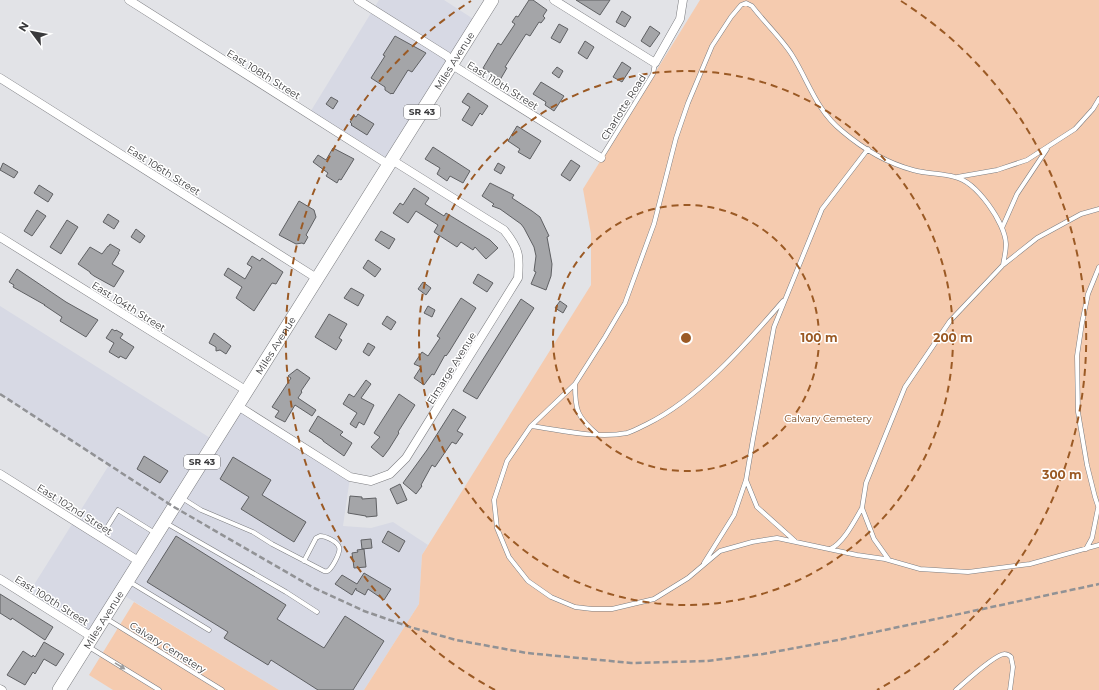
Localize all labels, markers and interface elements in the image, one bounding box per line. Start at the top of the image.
north arrow [12,12,52,52]
text: N [15,19,32,34]
street label: Miles Avenue [431,29,477,92]
street label: East 108th Street [225,47,303,102]
street label: East 110th Street [465,58,541,113]
street label: Charlotte Road [598,72,649,143]
road number: SR 43 [404,105,440,119]
street label: East 106th Street [125,143,203,198]
street label: East 104th Street [89,278,168,334]
street label: Miles Avenue [253,314,299,377]
street label: Elmarge Avenue [424,330,479,407]
text: 100 m [801,330,837,345]
text: 200 m [933,330,973,345]
centre of rings [679,331,693,345]
park label: Calvary Cemetery [784,412,872,425]
road number: SR 43 [184,455,220,469]
text: 300 m [1041,467,1082,482]
street label: East 102nd Street [35,481,115,538]
street label: East 100th Street [12,572,91,628]
street label: Miles Avenue [80,588,127,652]
street label: Calvary Cemetery [127,619,209,676]
one-way arrow [115,662,125,670]

